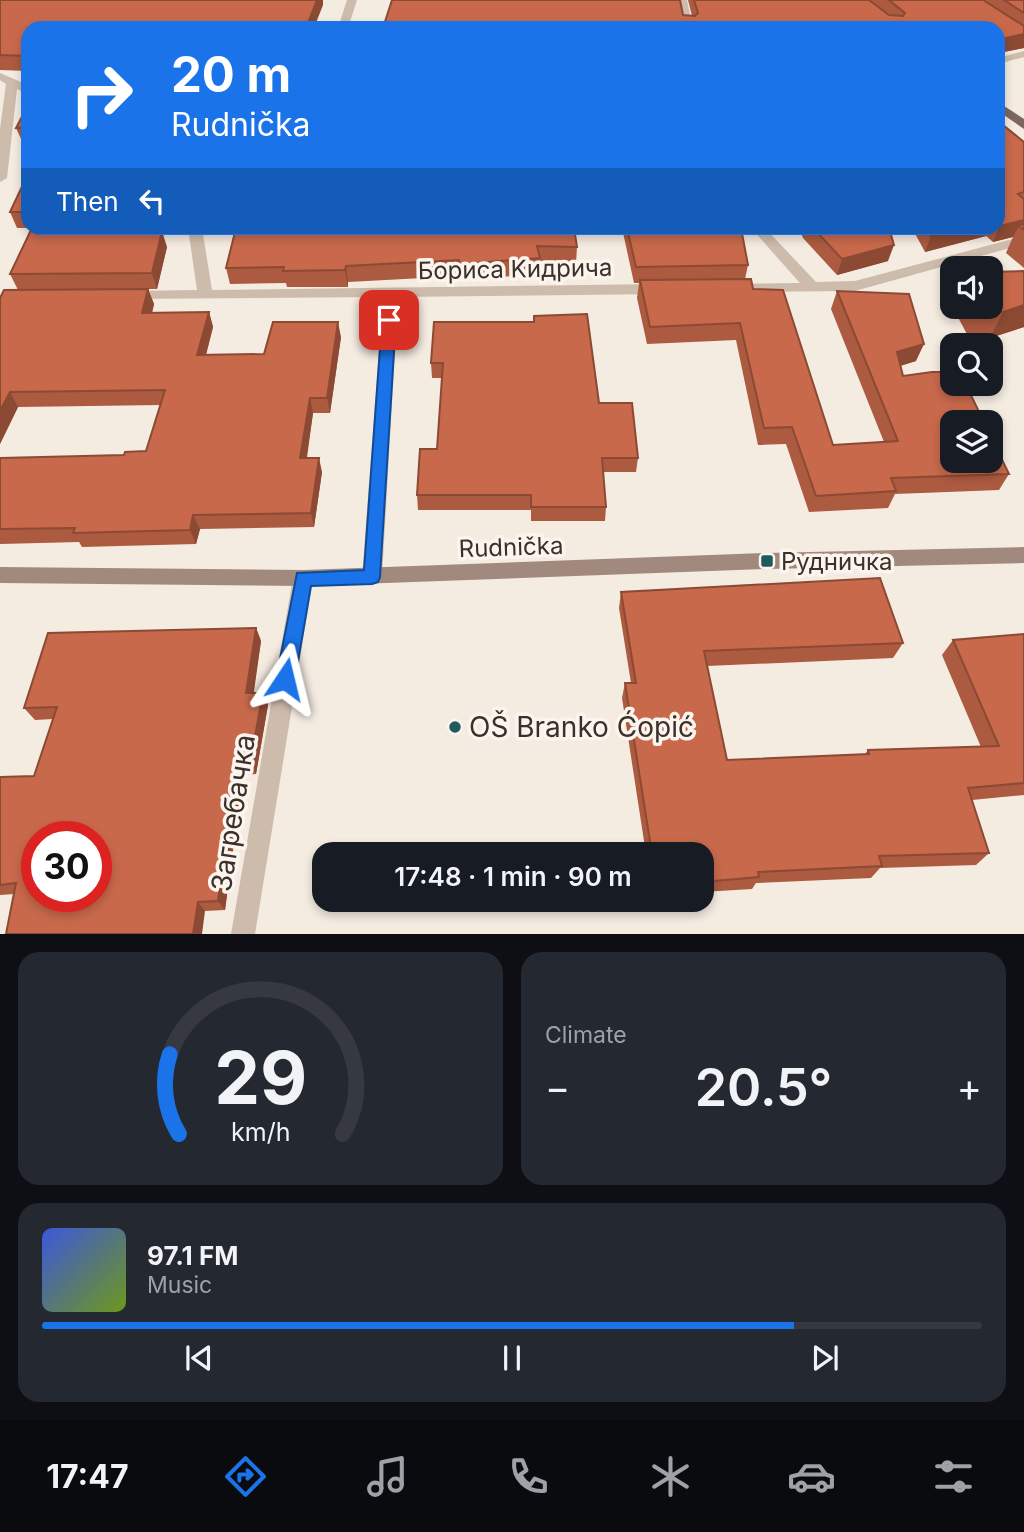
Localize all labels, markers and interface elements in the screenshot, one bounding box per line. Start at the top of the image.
text: 20 m [171,45,291,104]
icon: right [56,49,147,140]
text: Rudnička [171,105,311,144]
icon: left [133,182,171,220]
text: Then [56,186,119,217]
street label: Бориса Kидрича [417,253,613,285]
map controls [940,256,1003,473]
button: sound [940,256,1003,319]
pin [359,290,419,350]
icon: arrive [370,301,408,339]
button: search [940,333,1003,396]
button: layers [940,410,1003,473]
street label: Rudnička [458,531,564,563]
place label: Рудничка [781,547,893,576]
marker: Рудничка [759,553,775,569]
position arrow [248,642,322,716]
place label: OŠ Branko Ćopić [469,710,694,744]
marker: OŠ Branko Ćopić [447,719,463,735]
street label: Загребачка [204,732,262,894]
speed limit sign: 30 [21,821,112,912]
text: 17:48 · 1 min · 90 m [394,861,632,892]
text: Climate [545,1021,627,1049]
text: 29 [214,1034,307,1123]
text: 20.5° [695,1056,832,1119]
text: − [545,1064,570,1110]
text: + [957,1064,982,1110]
text: km/h [231,1117,290,1147]
text: 97.1 FM [147,1240,238,1271]
text: Music [147,1271,212,1299]
icon: previous [180,1339,218,1377]
icon: pause [493,1339,531,1377]
icon: next [806,1339,844,1377]
icon: directions [221,1452,270,1501]
icon: music [363,1452,412,1501]
icon: phone [504,1452,553,1501]
icon: climate [646,1452,695,1501]
icon: car [787,1452,836,1501]
icon: filters [929,1452,978,1501]
text: 17:47 [46,1457,129,1496]

